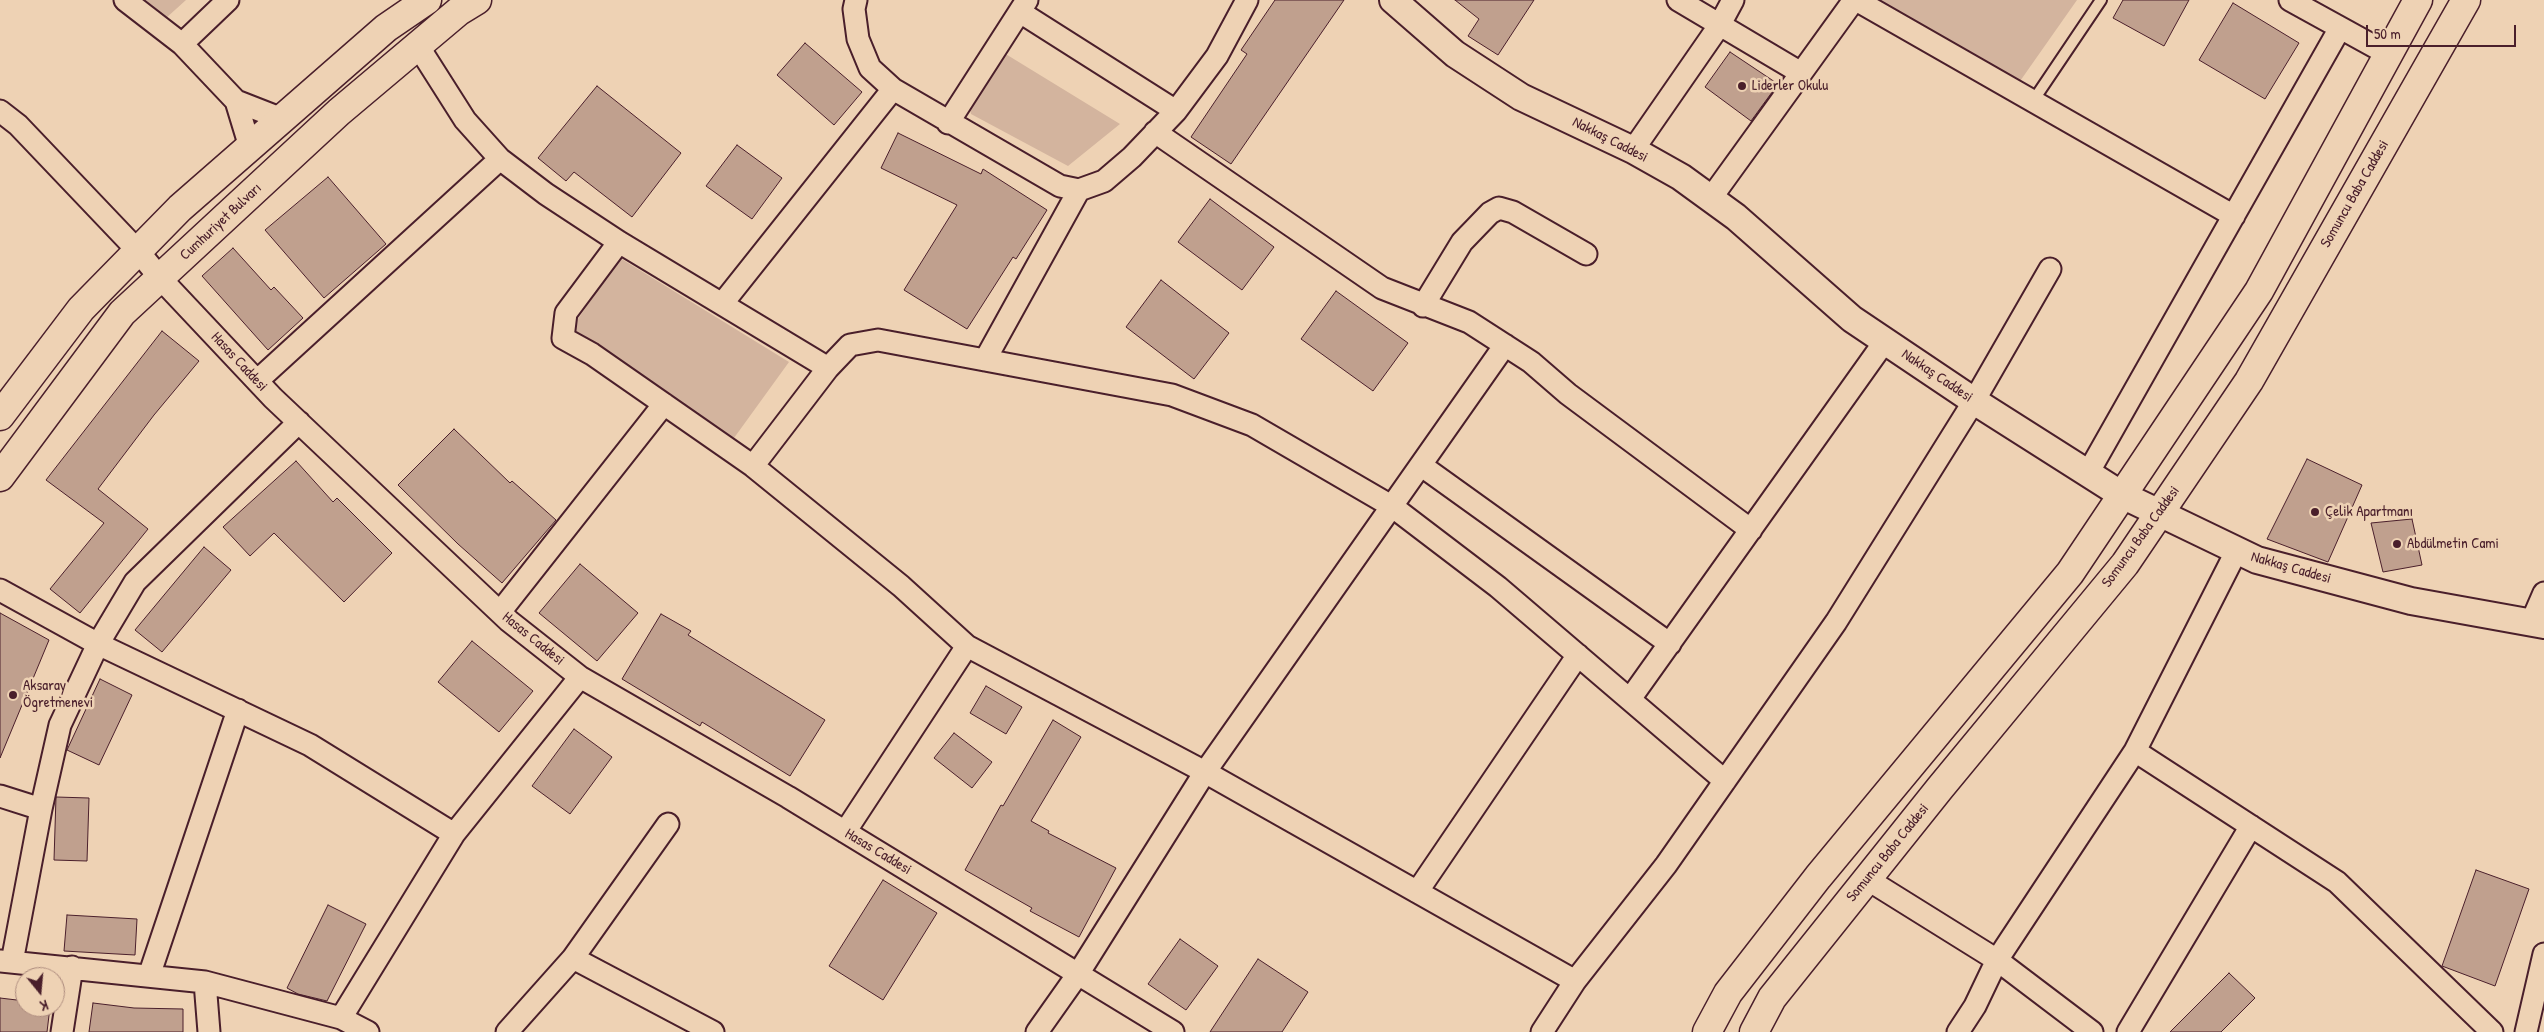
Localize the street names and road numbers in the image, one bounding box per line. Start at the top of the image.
street label: Nakkaş Caddesi [1569,113,1651,167]
street label: Somuncu Baba Caddesi [2317,137,2393,251]
street label: Cumhuriyet Bulvarı [176,179,266,265]
street label: Hasas Caddesi [207,329,271,395]
street label: Nakkaş Caddesi [1898,346,1976,406]
street label: Somuncu Baba Caddesi [2098,483,2184,591]
street label: Nakkaş Caddesi [2249,548,2333,588]
street label: Hasas Caddesi [498,609,568,669]
street label: Somuncu Baba Caddesi [1843,800,1933,906]
street label: Hasas Caddesi [841,825,915,879]

